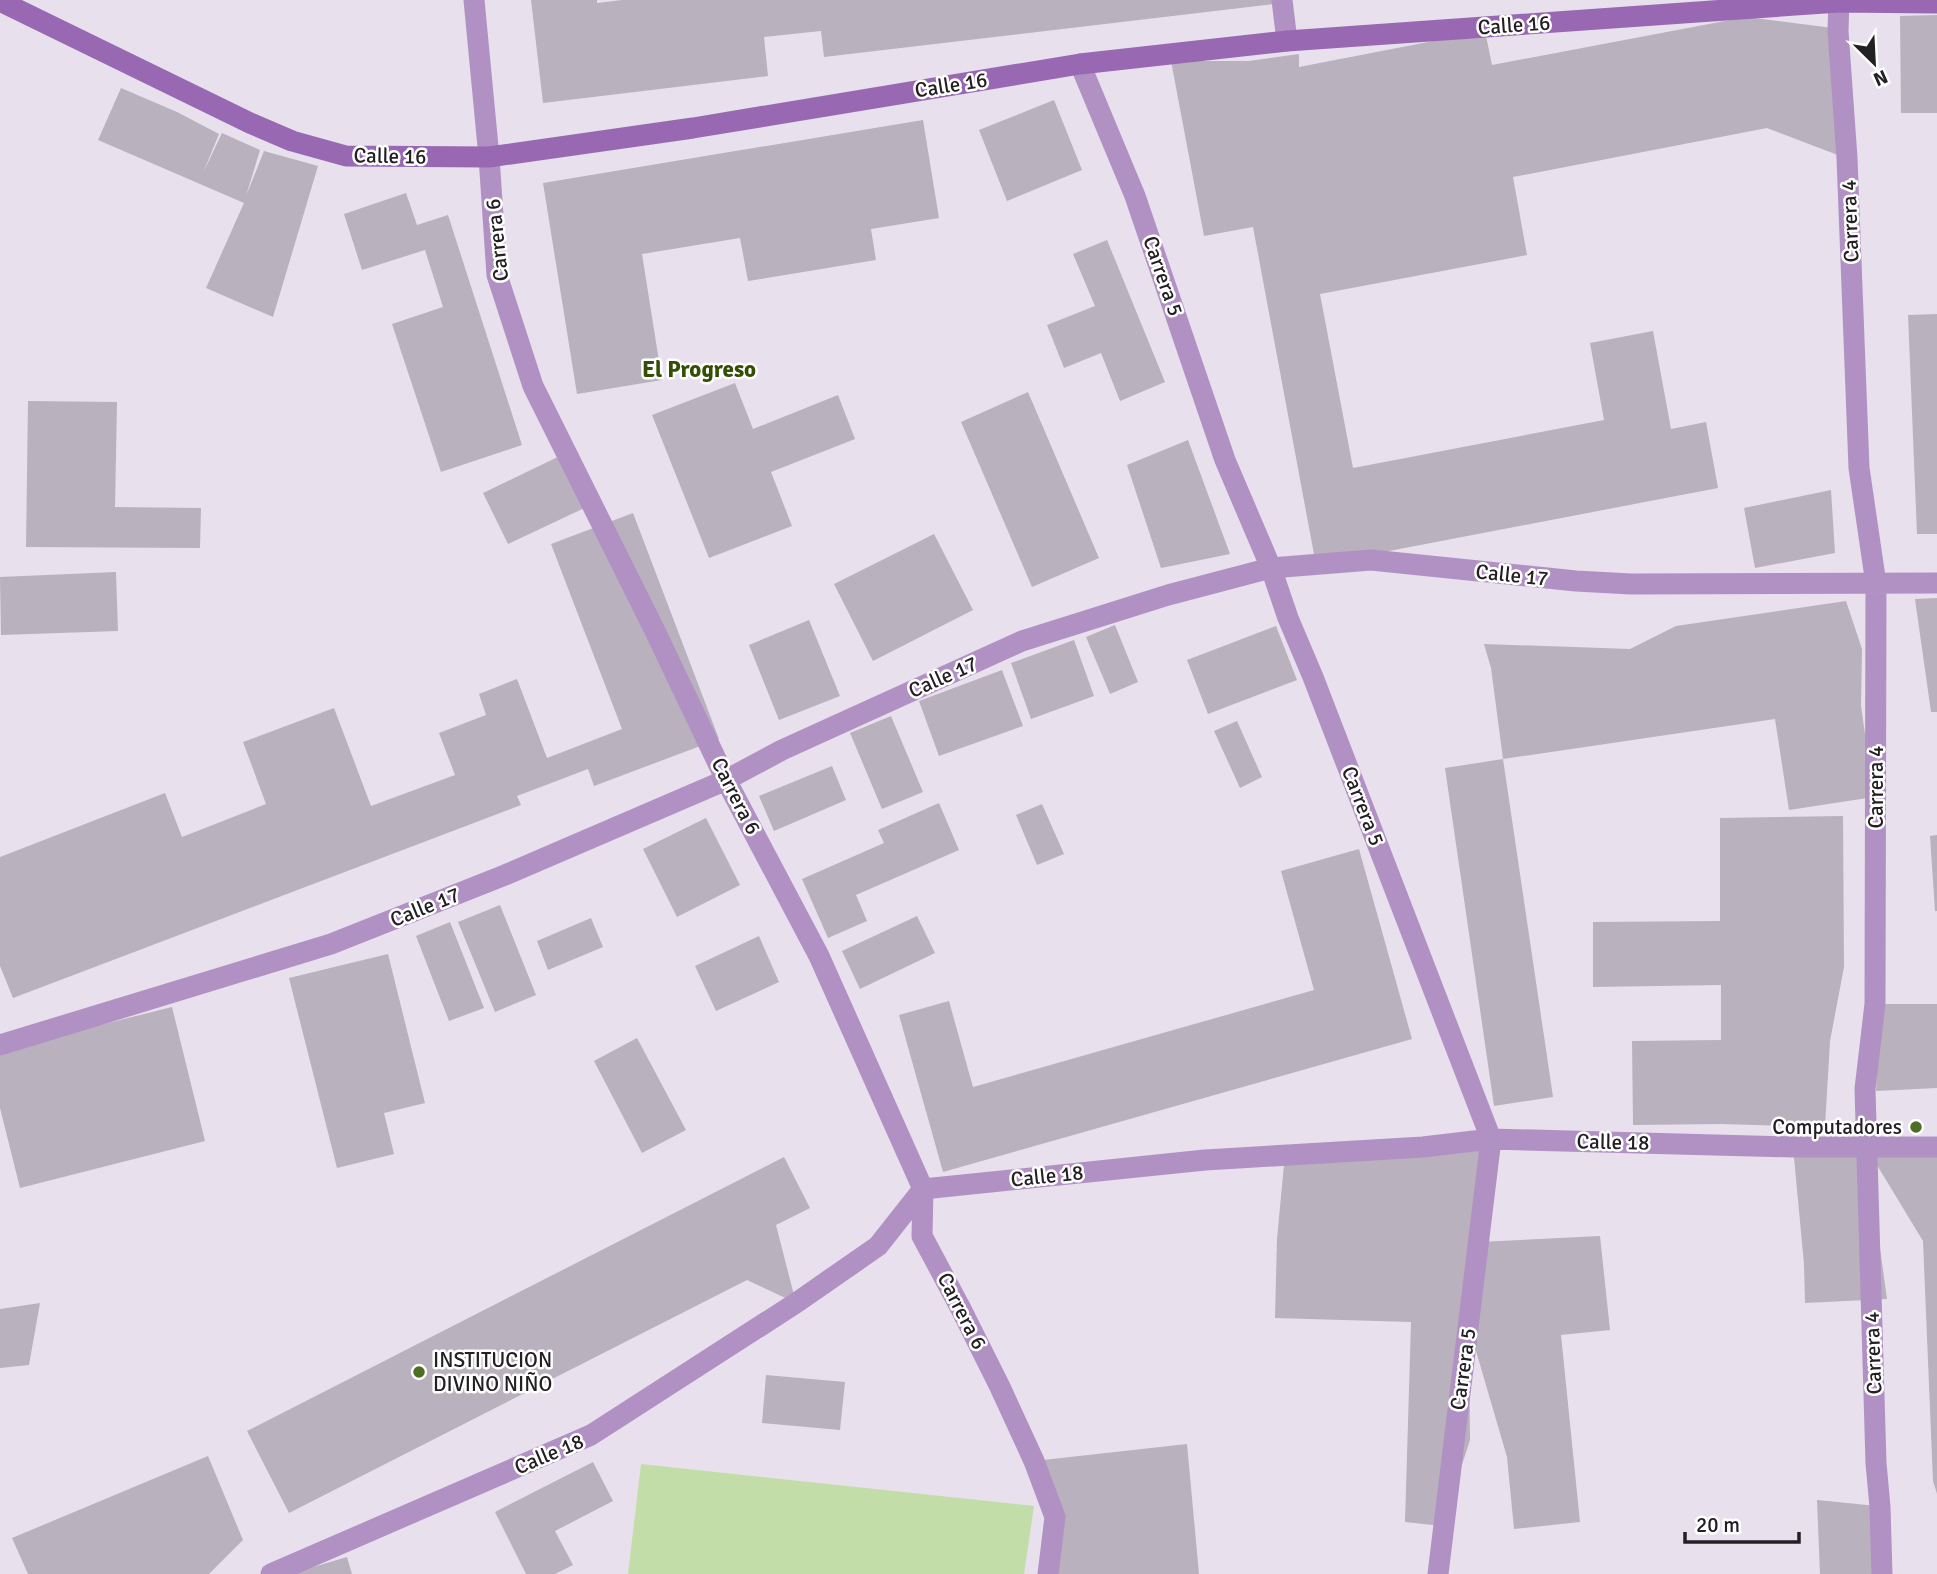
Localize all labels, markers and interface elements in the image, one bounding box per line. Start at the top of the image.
street label: Calle 16 [1477,9,1551,41]
north arrow [1839,28,1909,98]
text: N [1870,64,1891,91]
street label: Calle 16 [913,66,989,104]
street label: Calle 16 [353,142,427,170]
street label: Carrera 4 [1836,179,1864,263]
street label: Carrera 6 [480,197,514,283]
street label: Carrera 5 [1137,233,1189,319]
district label: El Progreso [642,355,756,384]
street label: Calle 17 [1474,558,1550,592]
street label: Calle 17 [904,650,982,704]
street label: Carrera 4 [1863,746,1889,828]
street label: Carrera 6 [706,753,766,839]
street label: Carrera 5 [1336,763,1390,849]
street label: Calle 17 [386,881,464,933]
place label: Computadores [1772,1114,1902,1140]
marker: Computadores [1908,1119,1924,1135]
street label: Calle 18 [1576,1128,1650,1156]
street label: Calle 18 [1009,1159,1085,1193]
street label: Carrera 6 [932,1268,992,1354]
street label: Carrera 4 [1859,1311,1887,1395]
street label: Carrera 5 [1444,1326,1482,1412]
place label: INSTITUCION DIVINO NIÑO [433,1347,552,1397]
marker: INSTITUCION DIVINO NIÑO [411,1364,427,1380]
street label: Calle 18 [510,1428,588,1480]
scale bar [1685,1500,1799,1544]
text: 20 m [1696,1512,1740,1538]

